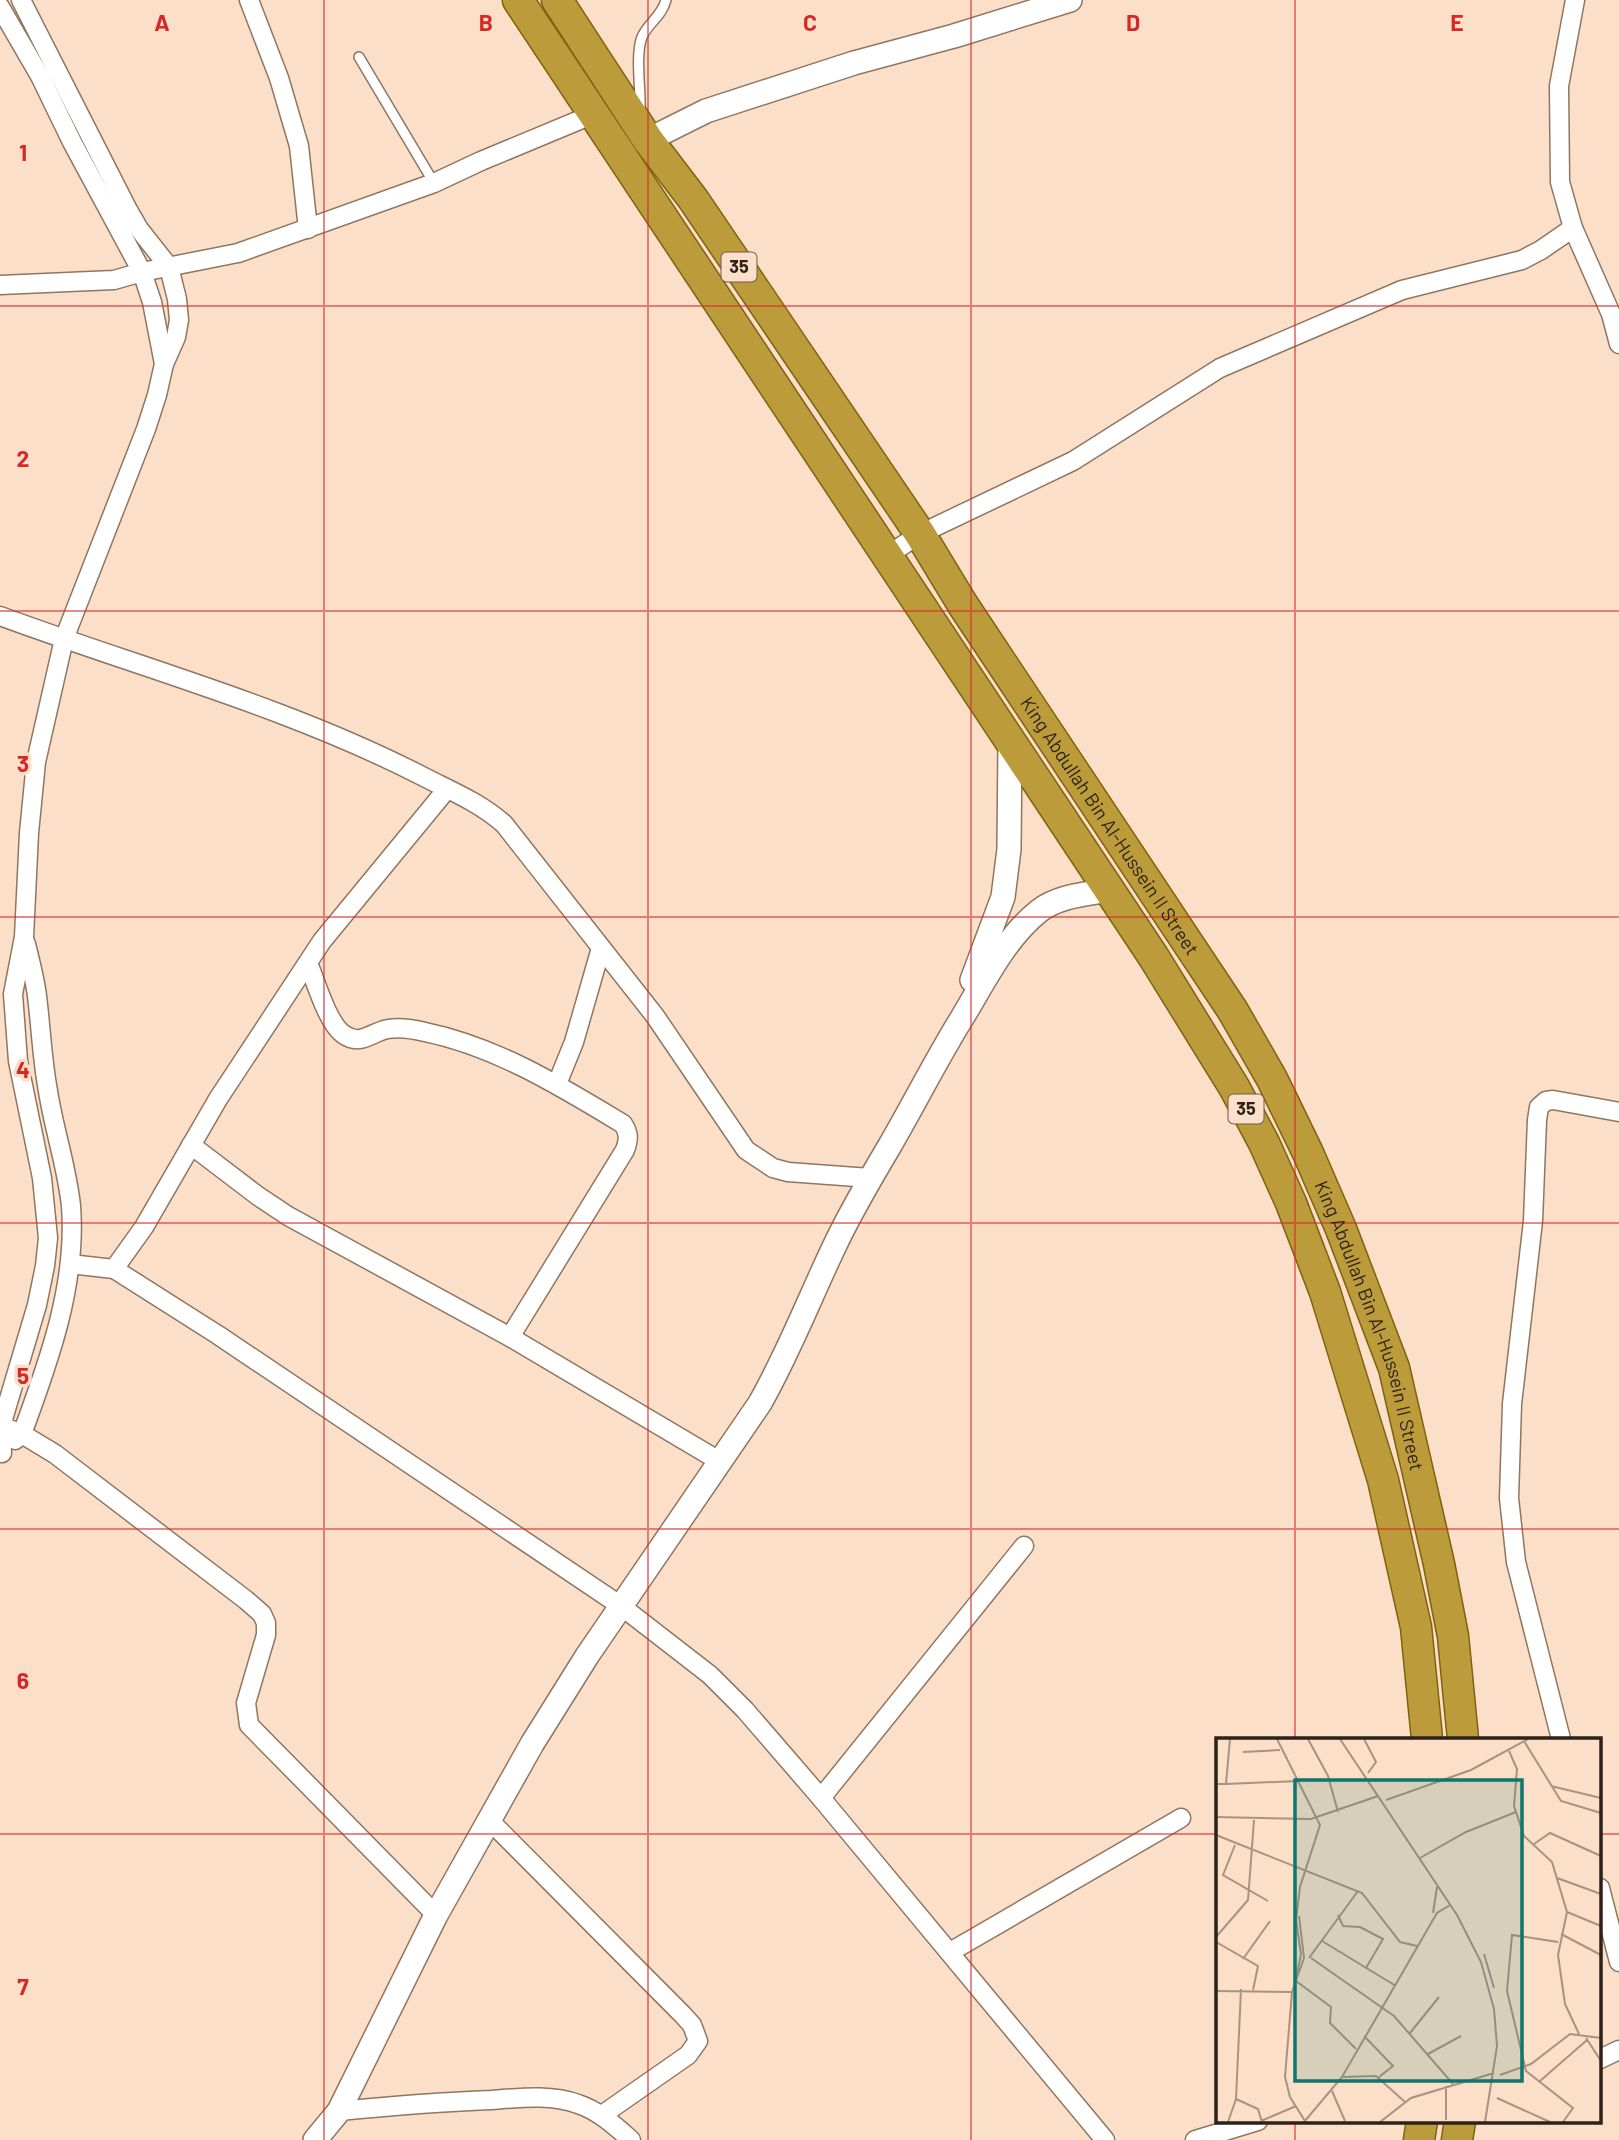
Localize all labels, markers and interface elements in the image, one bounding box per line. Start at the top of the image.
text: A [154,8,170,36]
text: B [479,8,493,36]
text: C [803,8,817,36]
text: D [1126,8,1140,36]
text: E [1450,8,1464,36]
text: 1 [19,138,27,166]
road number: 35 [722,253,756,282]
text: 2 [17,444,29,472]
street label: King Abdullah Bin Al-Hussein II Street [1016,692,1204,959]
text: 3 [17,749,29,777]
text: 4 [16,1055,30,1083]
road number: 35 [1228,1094,1264,1124]
street label: King Abdullah Bin Al-Hussein II Street [1310,1177,1429,1473]
text: 5 [17,1361,29,1389]
text: 6 [17,1666,29,1694]
inset map [1216,1738,1602,2122]
text: 7 [17,1972,29,2000]

